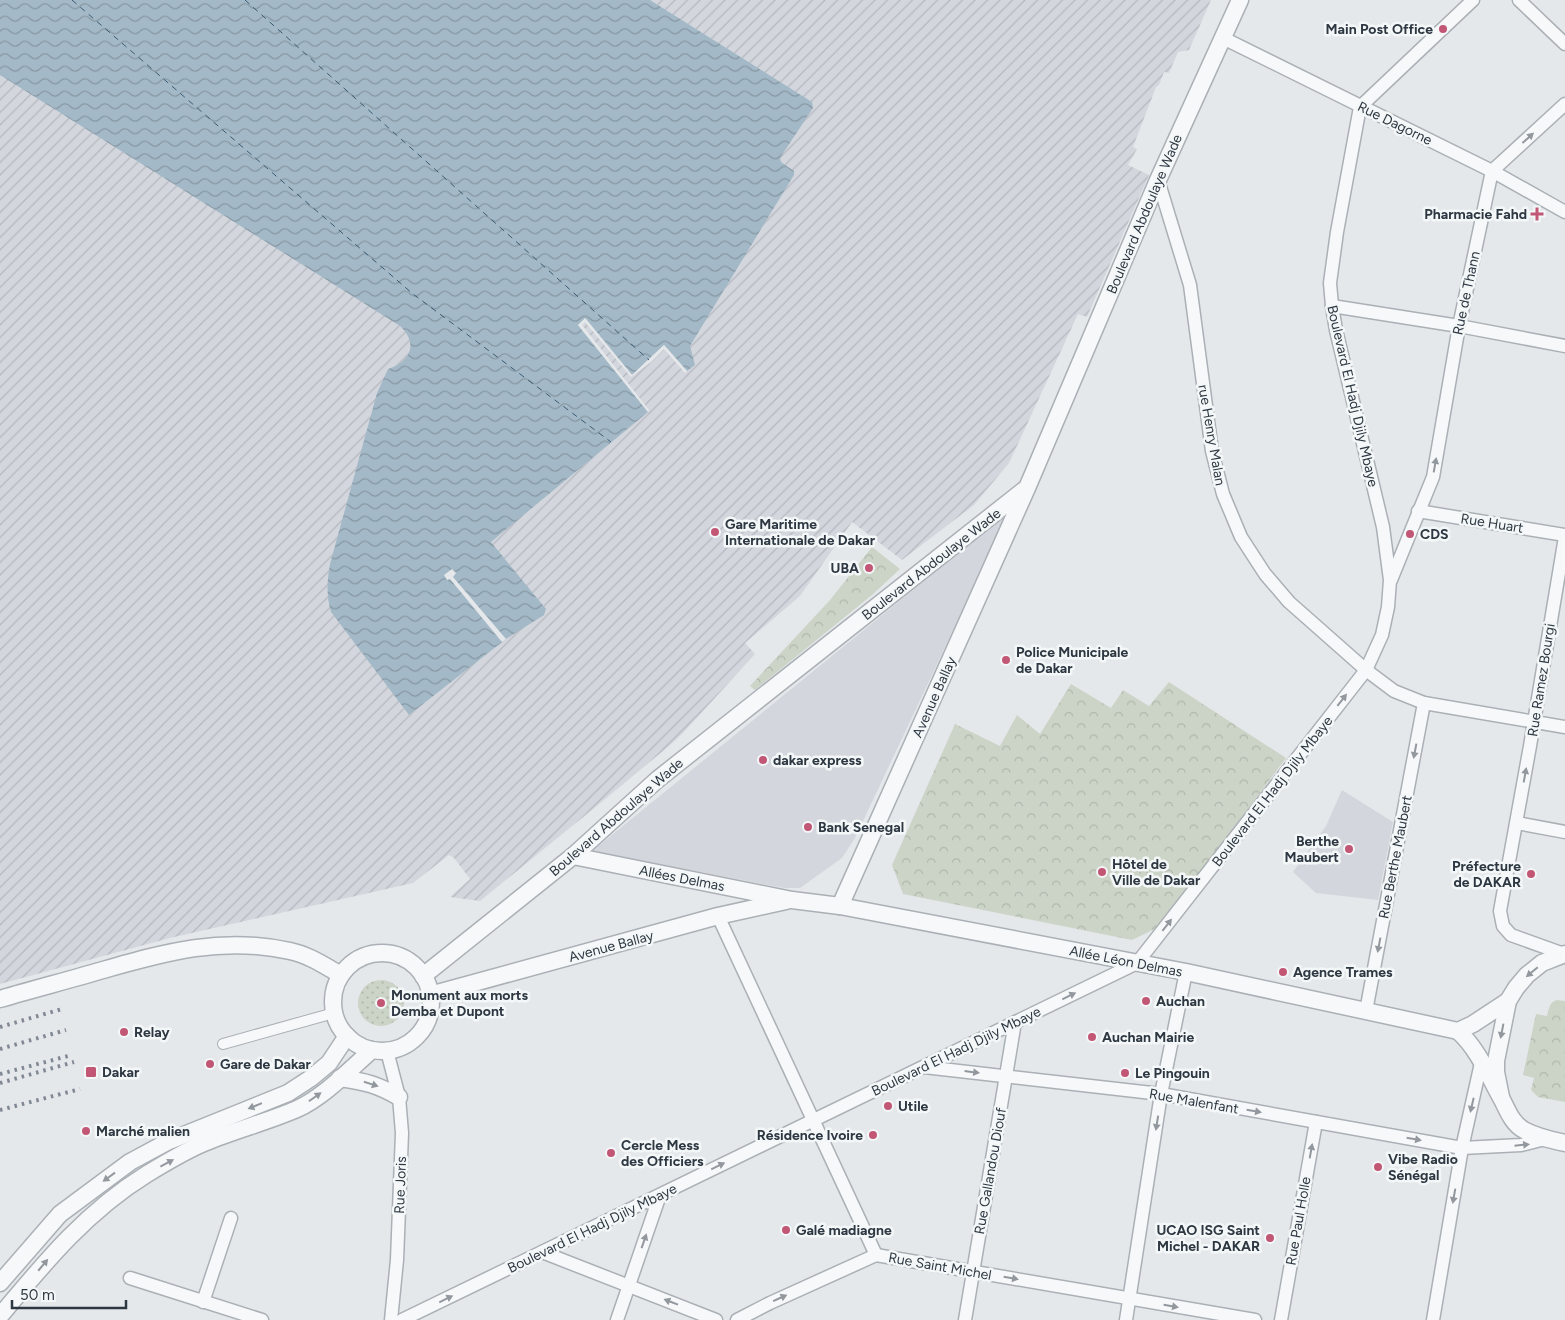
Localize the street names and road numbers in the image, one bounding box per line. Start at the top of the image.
street label: Rue Dagorne [1355,98,1435,149]
street label: Boulevard Abdoulaye Wade [1103,131,1186,297]
street label: Rue de Thann [1449,249,1484,337]
street label: Boulevard El Hadj Djily Mbaye [1323,304,1382,489]
street label: rue Henry Malan [1194,383,1229,487]
street label: Boulevard Abdoulaye Wade [858,505,1004,624]
street label: Rue Huart [1459,510,1524,537]
street label: Rue Ramez Bourgi [1524,622,1559,738]
street label: Avenue Ballay [909,653,960,740]
street label: Boulevard El Hadj Djily Mbaye [1208,712,1337,870]
street label: Boulevard Abdoulaye Wade [546,754,687,880]
street label: Rue Berthe Maubert [1375,794,1416,920]
street label: Allées Delmas [638,862,726,895]
street label: Avenue Ballay [567,927,656,966]
street label: Allée Léon Delmas [1068,942,1184,981]
street label: Boulevard El Hadj Djily Mbaye [869,1003,1044,1100]
street label: Rue Malenfant [1148,1085,1240,1118]
street label: Rue Gallandou Diouf [971,1106,1010,1236]
street label: Rue Joris [391,1156,410,1214]
street label: Rue Paul Holle [1282,1175,1315,1267]
street label: Boulevard El Hadj Djily Mbaye [505,1180,680,1277]
street label: Rue Saint Michel [887,1249,993,1284]

